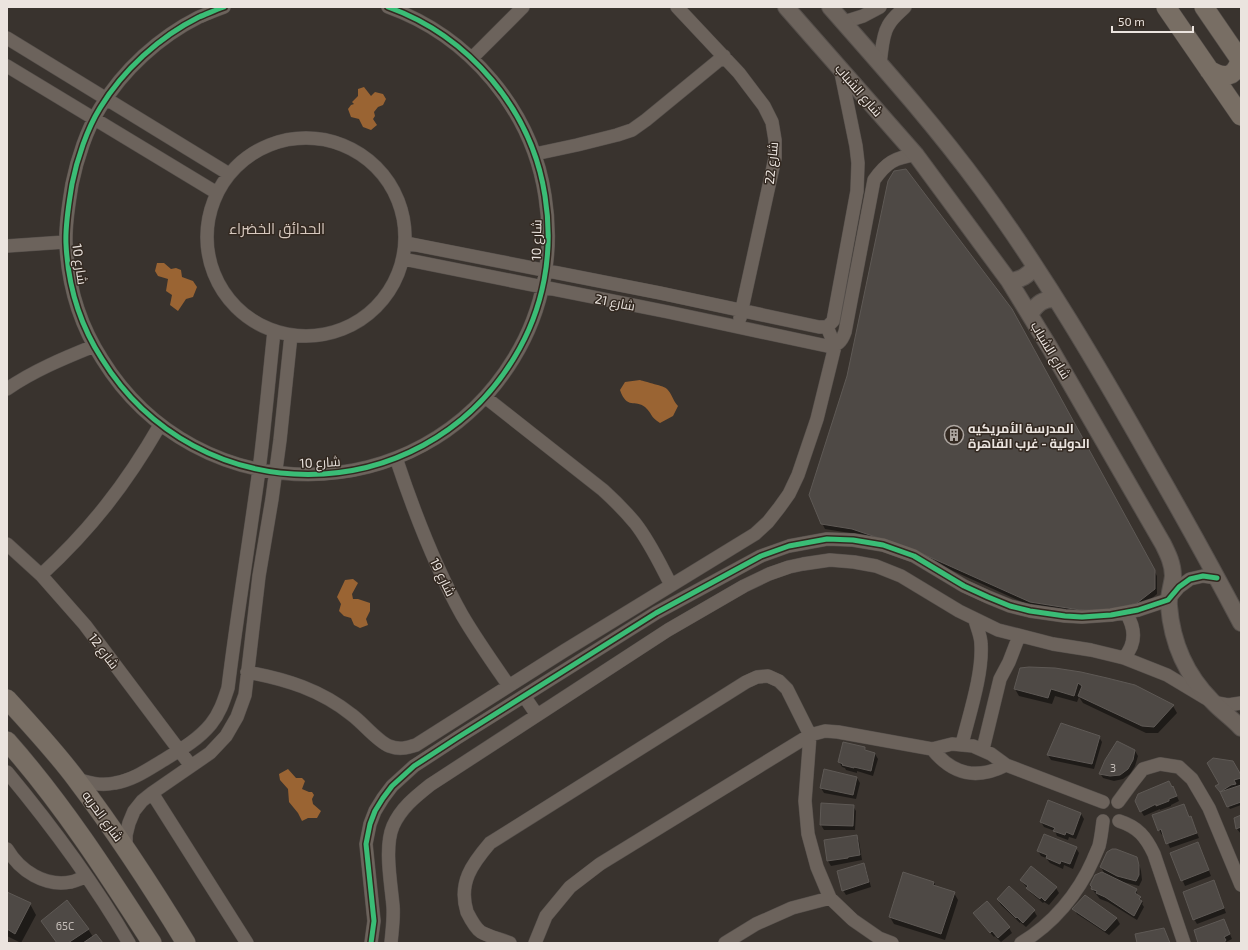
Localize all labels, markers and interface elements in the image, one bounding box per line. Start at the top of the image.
scale bar [1112,8,1193,34]
text: 50 m [1118,14,1145,28]
street label: شارع الشباب [831,61,886,120]
street label: شارع 22 [761,141,782,185]
district label: الحدائق الخضراء [229,219,325,239]
street label: شارع 10 [528,219,545,261]
street label: شارع 10 [68,243,91,286]
street label: شارع 21 [593,290,636,315]
street label: شارع الشباب [1027,318,1074,382]
place label: المدرسة الأمريكيه الدولية - غرب القاهرة [968,420,1090,452]
building icon: المدرسة الأمريكيه الدولية - غرب القاهرة [943,424,965,446]
street label: شارع 10 [299,453,341,472]
street label: شارع 19 [426,555,459,599]
street label: شارع 12 [85,630,123,673]
house number: 3 [1110,761,1116,774]
street label: شارع الحريه [78,787,127,845]
house number: 65C [56,919,74,932]

